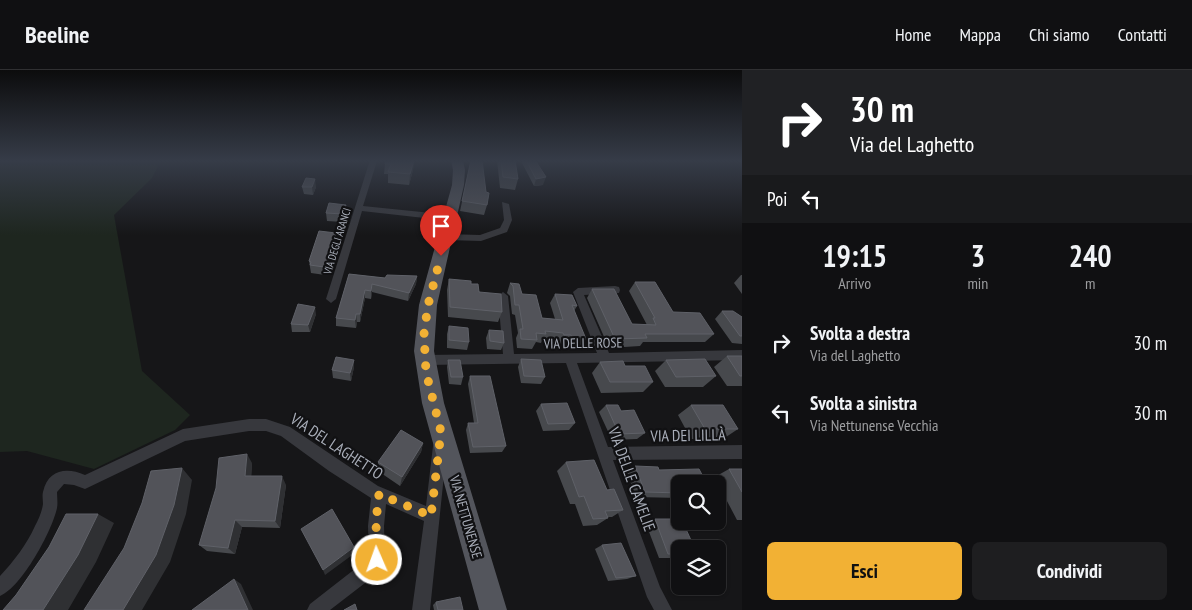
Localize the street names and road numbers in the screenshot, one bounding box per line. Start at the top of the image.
street label: VIA DEGLI ARANCI [320,206,354,277]
street label: VIA DELLE ROSE [542,333,623,353]
street label: VIA DEL LAGHETTO [286,408,387,483]
street label: VIA DELLE CAMELIE [604,423,660,534]
street label: VIA DEI LILLÀ [649,424,726,446]
street label: VIA NETTUNENSE [445,472,486,561]

